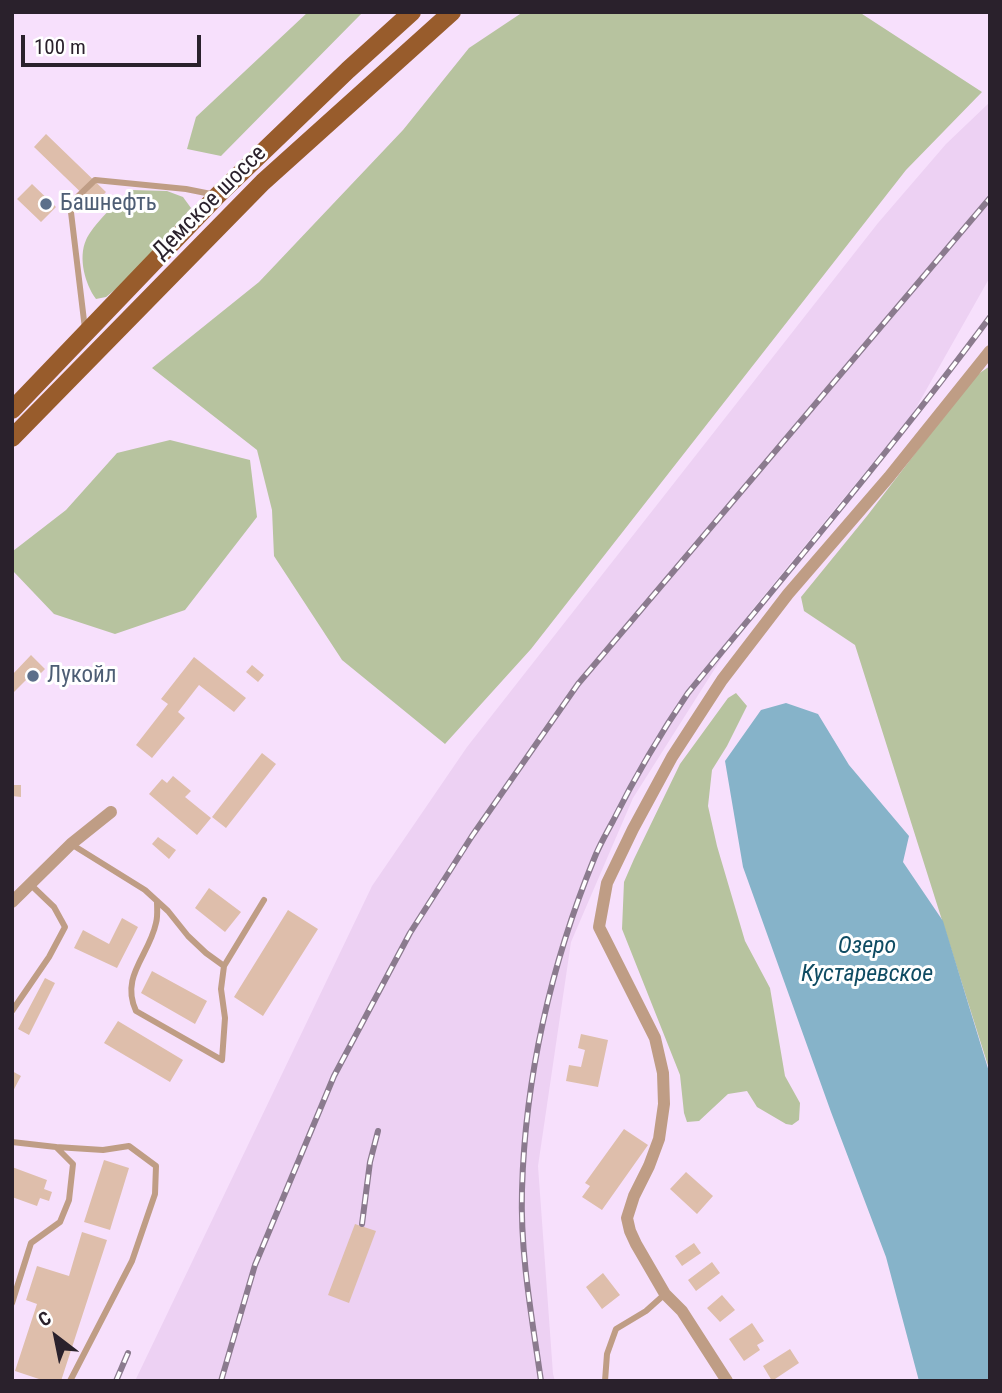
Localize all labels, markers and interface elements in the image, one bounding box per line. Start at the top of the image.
scale bar [24,21,205,65]
text: 100 m [34,35,86,59]
street label: Демское шоссе [147,140,273,266]
place label: Башнефть [60,190,157,218]
marker: Башнефть [38,196,54,212]
place label: Лукойл [47,662,117,690]
marker: Лукойл [25,668,41,684]
water label: Озеро Кустаревское [801,933,933,989]
north arrow [21,1302,91,1372]
text: С [34,1306,55,1331]

